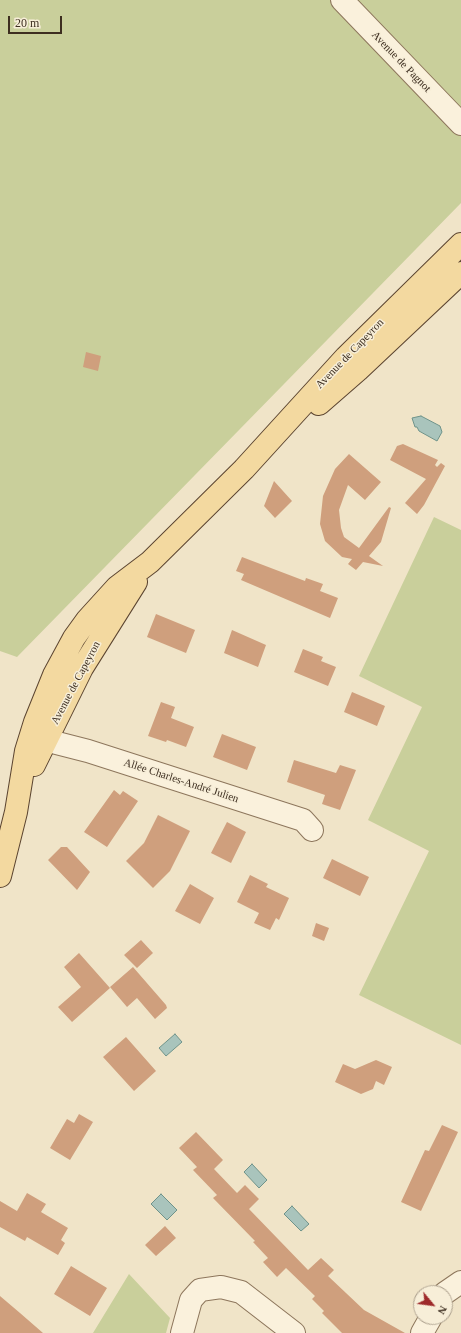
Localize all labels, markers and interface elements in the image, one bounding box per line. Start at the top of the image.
scale bar [10,8,64,34]
text: 20 m [15,16,39,30]
street label: Avenue de Pagnot [369,29,433,95]
street label: Avenue de Capeyron [313,316,387,392]
street label: Avenue de Capeyron [49,639,103,727]
street label: Allée Charles-André Julien [122,756,240,806]
north arrow [413,1285,453,1325]
text: N [435,1304,450,1317]

